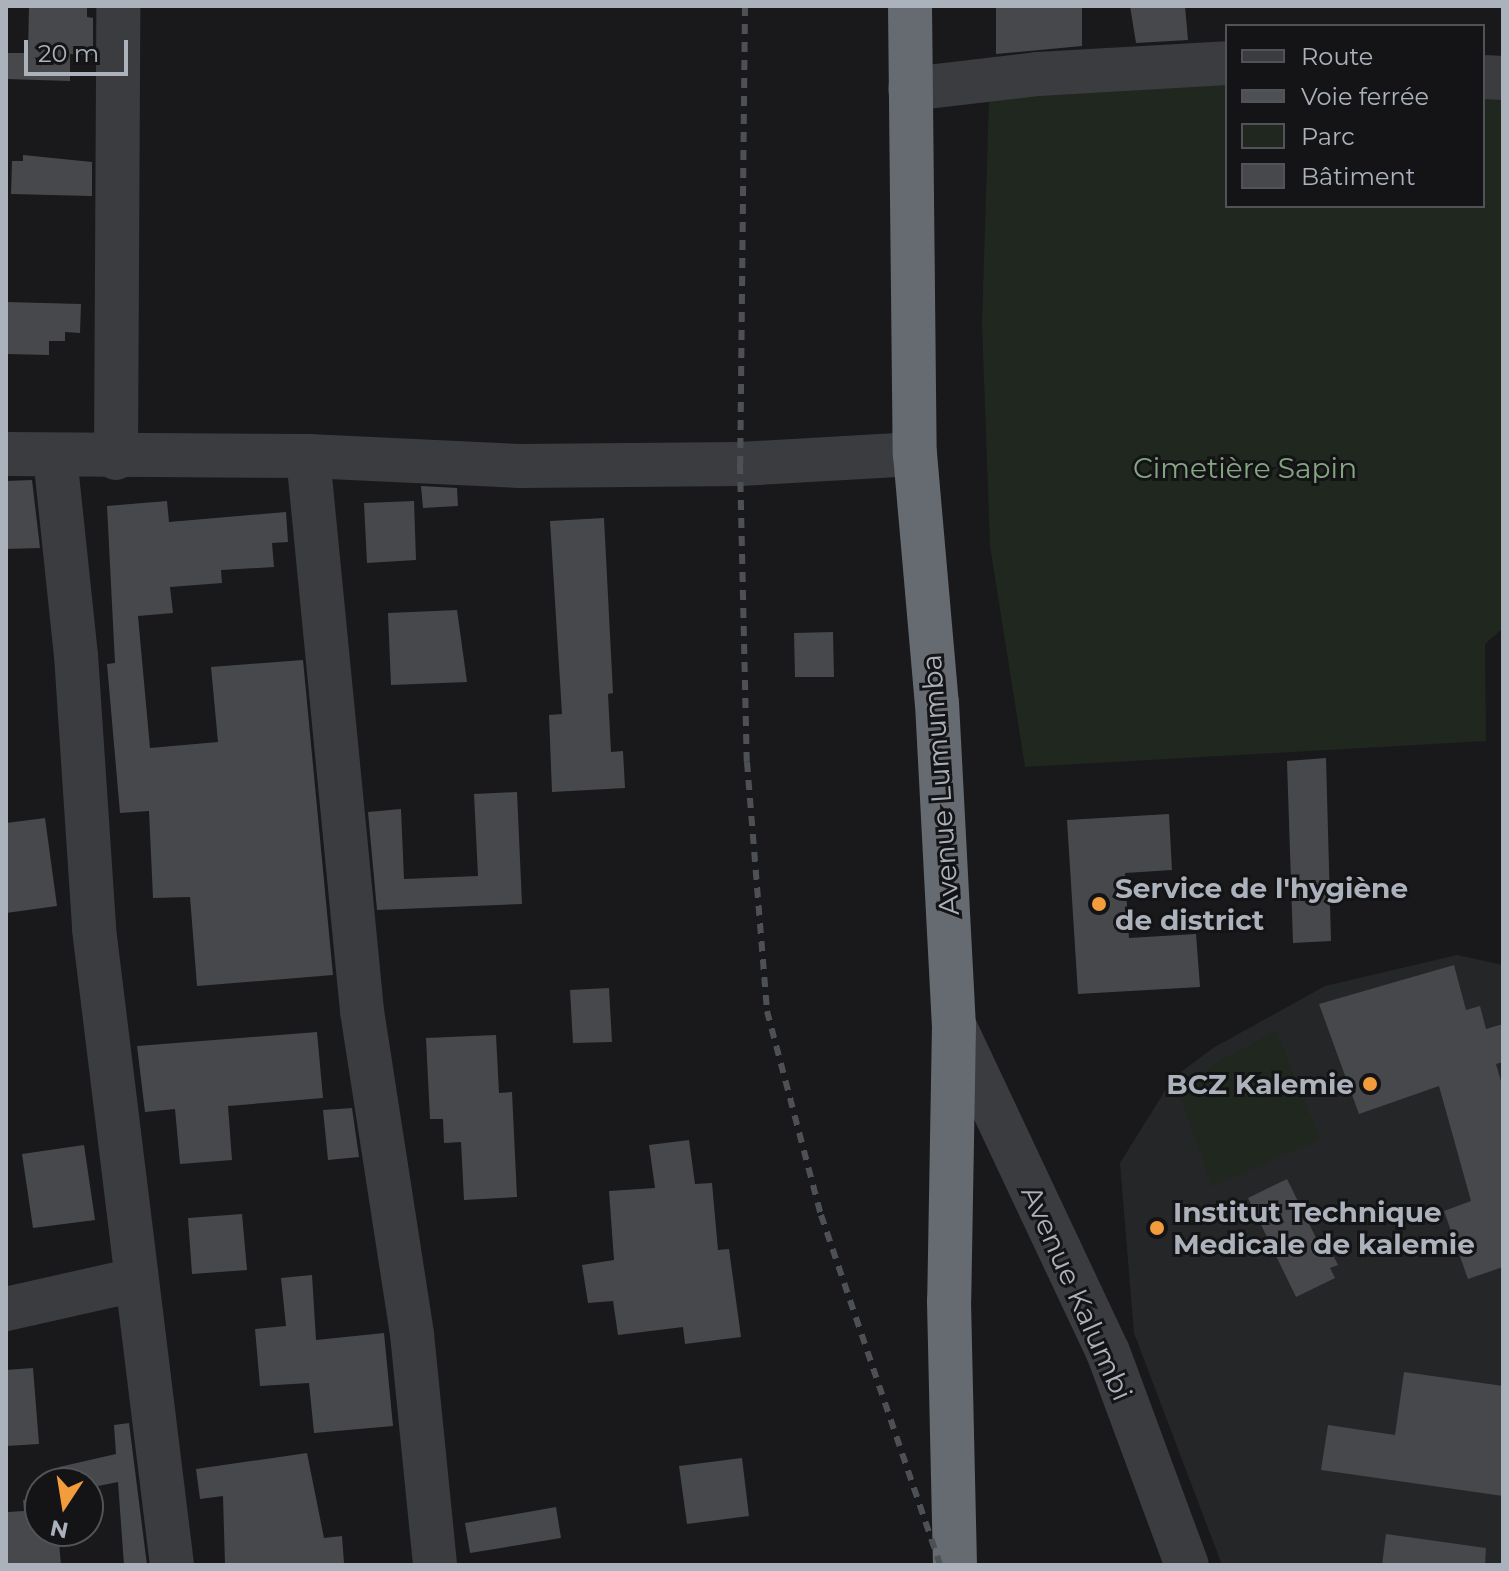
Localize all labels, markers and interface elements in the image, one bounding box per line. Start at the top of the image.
scale bar [28,24,132,74]
legend [1225,24,1485,208]
text: 20 m [38,39,99,68]
text: Route [1301,42,1373,71]
text: Voie ferrée [1301,82,1429,111]
text: Parc [1301,122,1355,151]
text: Bâtiment [1301,162,1415,191]
park label: Cimetière Sapin [1133,451,1357,485]
street label: Avenue Lumumba [914,653,966,917]
place label: Service de l'hygiène de district [1115,871,1408,937]
marker: Service de l'hygiène de district [1090,895,1108,913]
place label: BCZ Kalemie [1166,1067,1354,1101]
marker: BCZ Kalemie [1361,1075,1379,1093]
street label: Avenue Kalumbi [1015,1180,1139,1406]
place label: Institut Technique Medicale de kalemie [1173,1195,1475,1261]
marker: Institut Technique Medicale de kalemie [1148,1219,1166,1237]
north arrow [24,1467,104,1547]
text: N [48,1514,71,1544]

